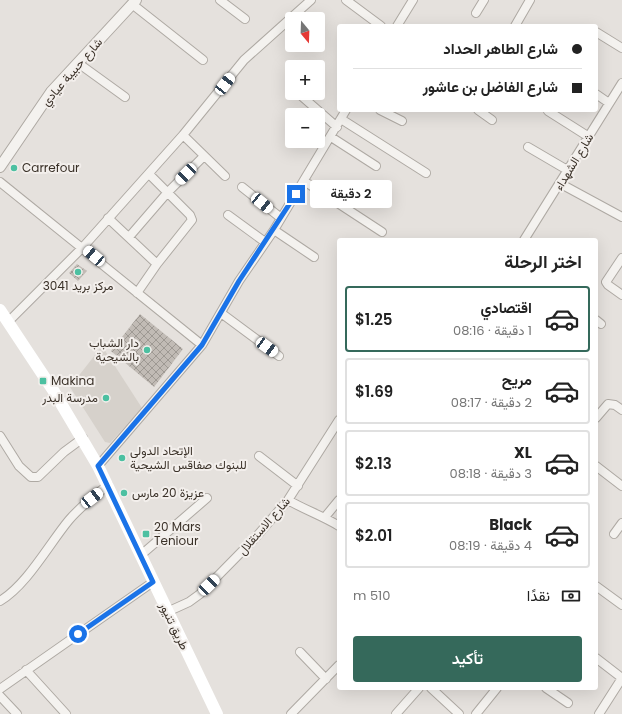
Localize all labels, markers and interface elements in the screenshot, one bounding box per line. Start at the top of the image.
north arrow [285,12,325,52]
map controls [285,12,325,148]
street label: شارع حبيبة عيادي [37,34,108,111]
text: شارع الطاهر الحداد [443,38,558,59]
button: + [285,60,325,100]
car [213,71,237,97]
text: شارع الفاضل بن عاشور [423,76,558,97]
button: − [285,108,325,148]
street label: شارع الشهداء [550,130,598,194]
place label: Carrefour [22,159,80,176]
car [173,161,199,187]
marker: Carrefour [9,163,19,173]
callout: 2 دقيقة [310,180,392,208]
text: 2 دقيقة [330,184,372,203]
route end [287,185,305,203]
car [249,191,275,215]
car [81,244,107,268]
text: اختر الرحلة [504,249,582,274]
marker: مركز بريد 3041 [73,267,83,277]
place label: مركز بريد 3041 [43,277,113,294]
text: اقتصادي [480,297,532,318]
icon: car [544,301,580,337]
text: $1.25 [355,309,392,330]
text: 1 دقيقة · 08:16 [453,321,532,340]
place label: دار الشباب بالشيحية [89,334,139,365]
car [254,335,280,359]
marker: دار الشباب بالشيحية [142,345,152,355]
text: مريح [502,369,532,390]
place label: Makina [51,372,94,389]
icon: car [544,373,580,409]
marker: Makina [38,376,48,386]
text: $1.69 [355,381,393,402]
place label: مدرسة البدر [41,389,98,406]
marker: مدرسة البدر [101,393,111,403]
text: 2 دقيقة · 08:17 [451,393,532,412]
place label: الإتحاد الدولي للبنوك صفاقس الشيحية [130,442,247,473]
text: XL [514,442,532,463]
icon: car [544,445,580,481]
marker: الإتحاد الدولي للبنوك صفاقس الشيحية [117,453,127,463]
text: $2.13 [355,453,392,474]
text: 3 دقيقة · 08:18 [450,464,532,483]
place label: عزيزة 20 مارس [132,484,204,501]
car [79,486,105,510]
marker: عزيزة 20 مارس [119,488,129,498]
street label: شارع الاستقلال [234,493,294,559]
text: Black [489,514,532,535]
icon: car [544,517,580,553]
place label: 20 Mars Teniour [154,518,201,549]
text: $2.01 [355,525,392,546]
marker: 20 Mars Teniour [141,529,151,539]
text: 4 دقيقة · 08:19 [449,536,532,555]
car [196,572,222,598]
text: نقدًا [527,585,550,606]
icon: cash [560,585,582,607]
text: 510 m [353,586,390,605]
street label: طريق تنيور [155,598,193,653]
route start [69,625,87,643]
button: تأكيد [353,636,582,682]

